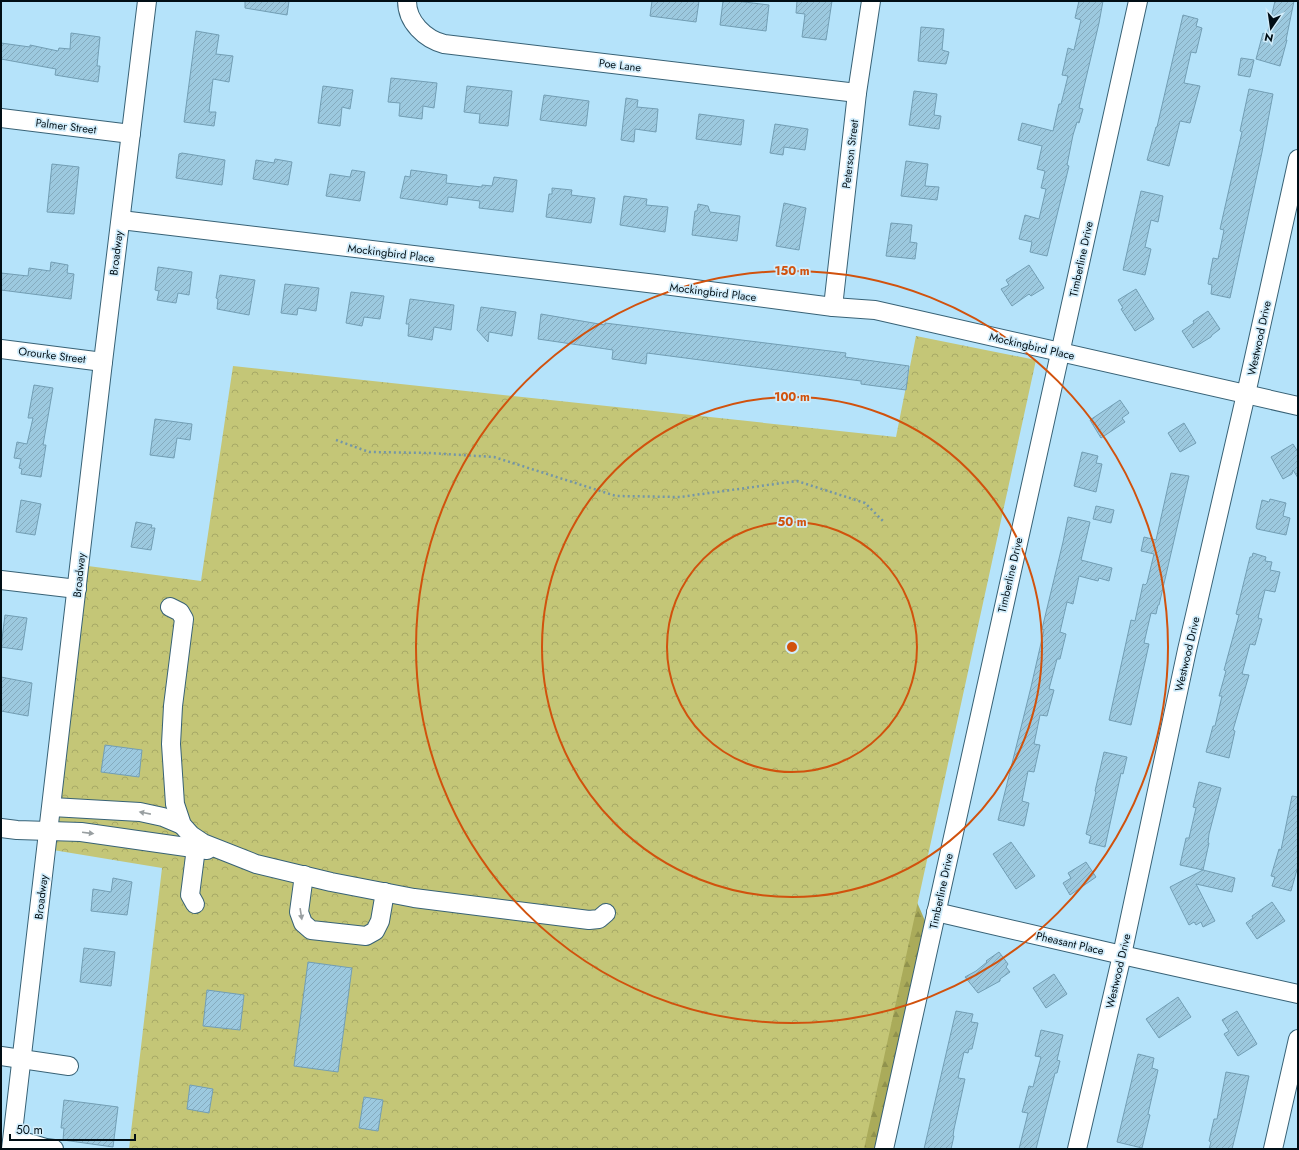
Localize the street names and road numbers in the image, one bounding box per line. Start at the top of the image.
street label: Poe Lane [598,54,642,76]
street label: Palmer Street [35,114,98,138]
street label: Peterson Street [838,118,862,189]
street label: Timberline Drive [1065,219,1097,298]
street label: Broadway [105,230,127,276]
street label: Mockingbird Place [347,240,436,266]
street label: Mockingbird Place [669,279,758,305]
street label: Westwood Drive [1243,299,1275,377]
street label: Mockingbird Place [988,328,1077,364]
street label: Orourke Street [17,343,87,367]
street label: Timberline Drive [994,535,1027,614]
street label: Broadway [69,552,89,598]
street label: Westwood Drive [1171,615,1203,693]
street label: Timberline Drive [925,851,957,930]
street label: Broadway [30,874,52,920]
street label: Pheasant Place [1035,927,1106,959]
street label: Westwood Drive [1102,932,1134,1010]

